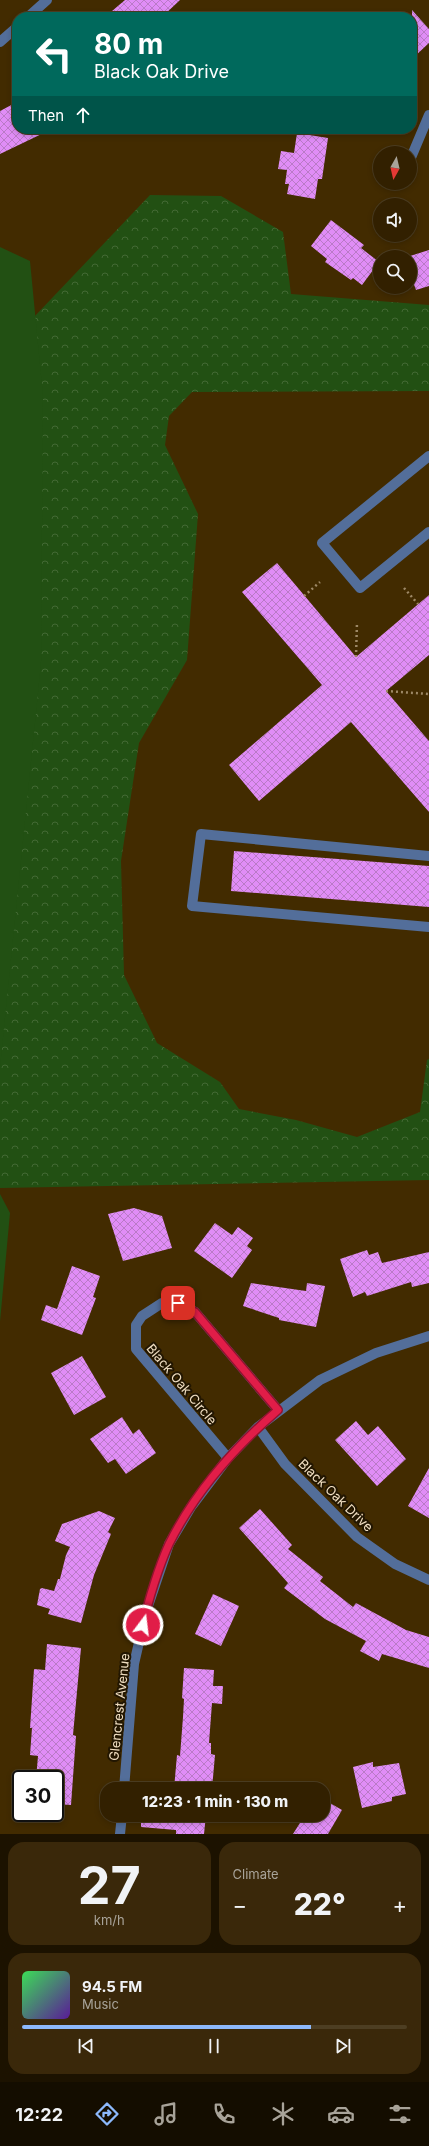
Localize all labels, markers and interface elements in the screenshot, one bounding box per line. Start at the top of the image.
text: 80 m [94,27,163,61]
icon: left [28,28,80,80]
text: Black Oak Drive [94,61,229,82]
icon: ahead [72,104,94,126]
text: Then [28,106,64,125]
north arrow [373,146,417,190]
map controls [373,146,417,294]
button: sound [373,198,417,242]
button: search [373,250,417,294]
pin [161,1286,195,1320]
icon: arrive [167,1292,189,1314]
street label: Black Oak Circle [144,1340,220,1428]
street label: Black Oak Drive [295,1455,377,1535]
position arrow [122,1604,164,1646]
street label: Glencrest Avenue [105,1652,133,1762]
speed limit sign: 30 [12,1770,64,1822]
text: 12:23 · 1 min · 130 m [142,1792,288,1811]
text: 27 [78,1854,141,1917]
text: Climate [233,1866,279,1882]
text: 22° [294,1886,346,1922]
text: − [233,1892,247,1918]
text: + [392,1892,407,1918]
text: km/h [94,1912,125,1928]
text: 94.5 FM [82,1977,142,1996]
text: Music [82,1996,119,2012]
icon: previous [75,2035,97,2057]
icon: pause [203,2035,225,2057]
icon: next [332,2035,354,2057]
icon: directions [93,2100,121,2128]
icon: music [152,2100,180,2128]
icon: phone [210,2100,238,2128]
icon: climate [269,2100,297,2128]
icon: car [327,2100,355,2128]
icon: filters [386,2100,414,2128]
text: 12:22 [15,2104,63,2125]

